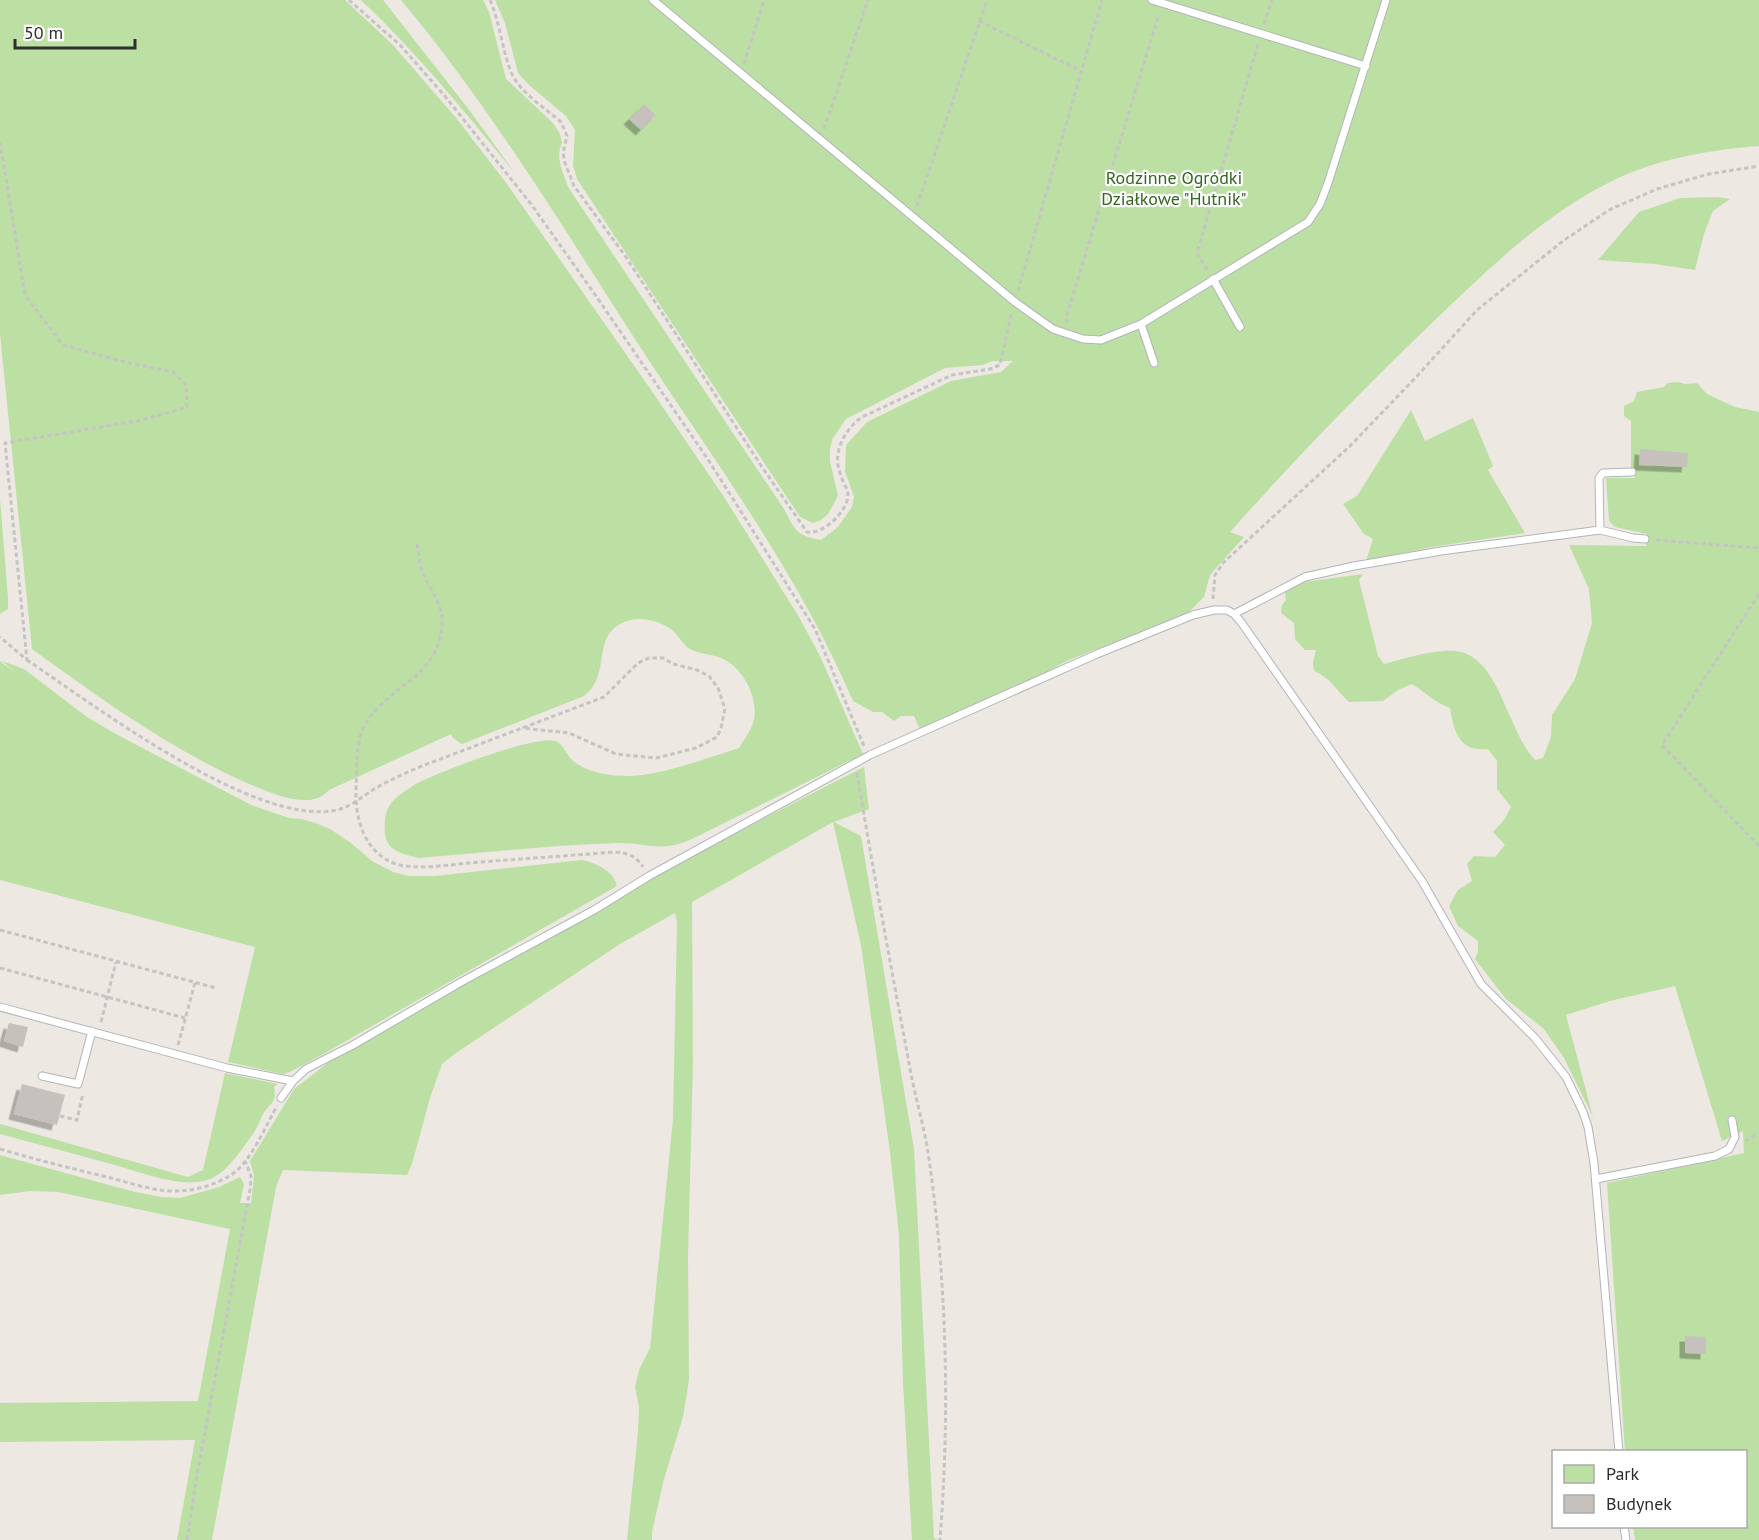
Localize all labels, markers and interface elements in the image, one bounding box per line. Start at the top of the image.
scale bar [15,12,135,50]
text: 50 m [24,21,63,44]
park label: Rodzinne Ogródki Działkowe "Hutnik" [1101,166,1247,210]
legend [1552,1450,1747,1528]
text: Park [1606,1462,1639,1485]
text: Budynek [1606,1492,1672,1515]

